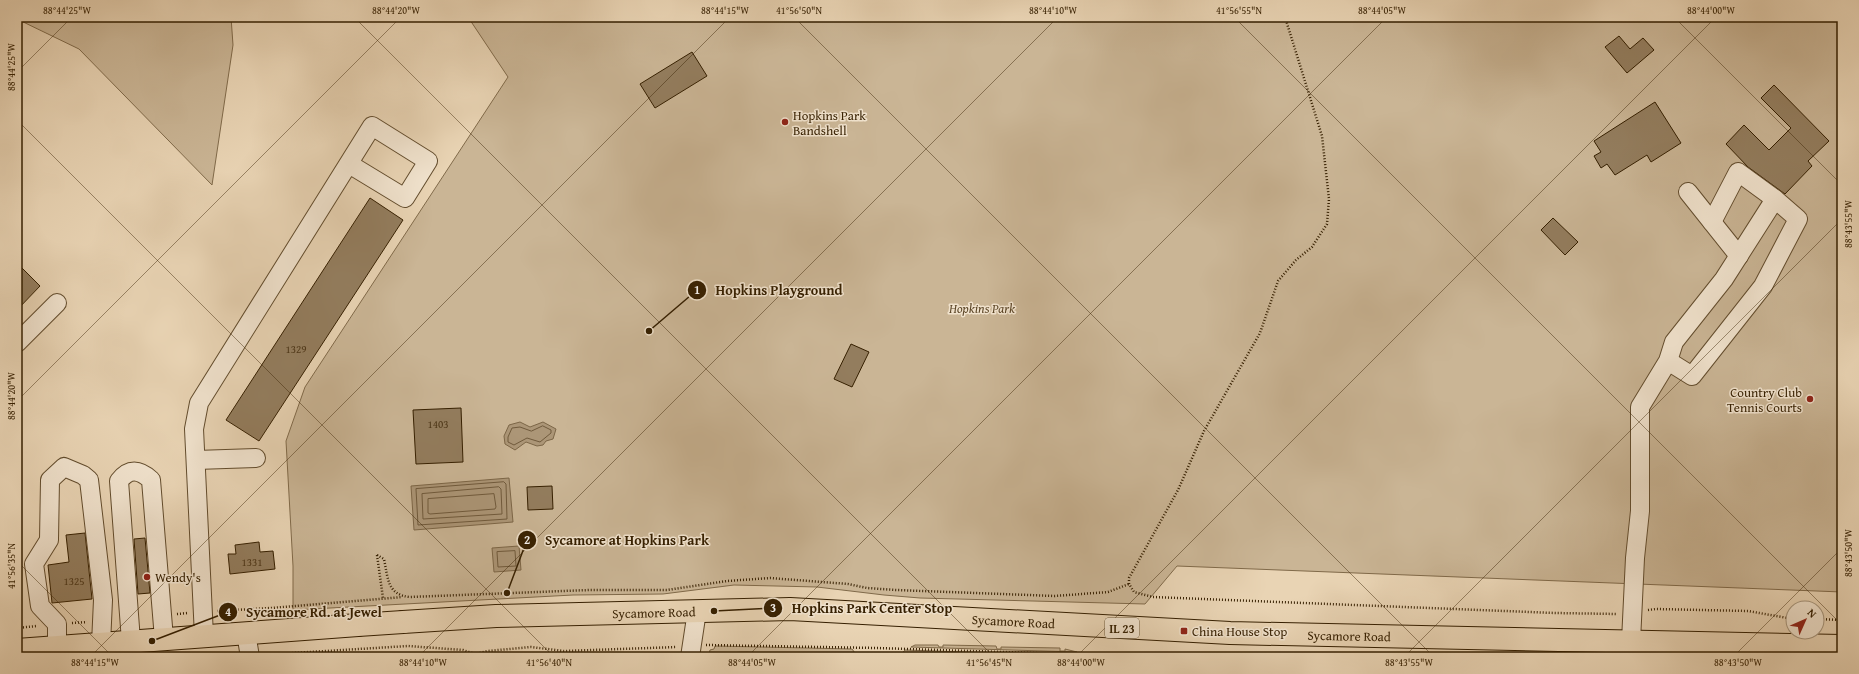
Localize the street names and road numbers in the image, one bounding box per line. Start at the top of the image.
street label: Sycamore Road [612,602,696,623]
street label: Sycamore Road [971,609,1056,633]
road number: IL 23 [1105,618,1139,638]
street label: Sycamore Road [1307,625,1391,646]

